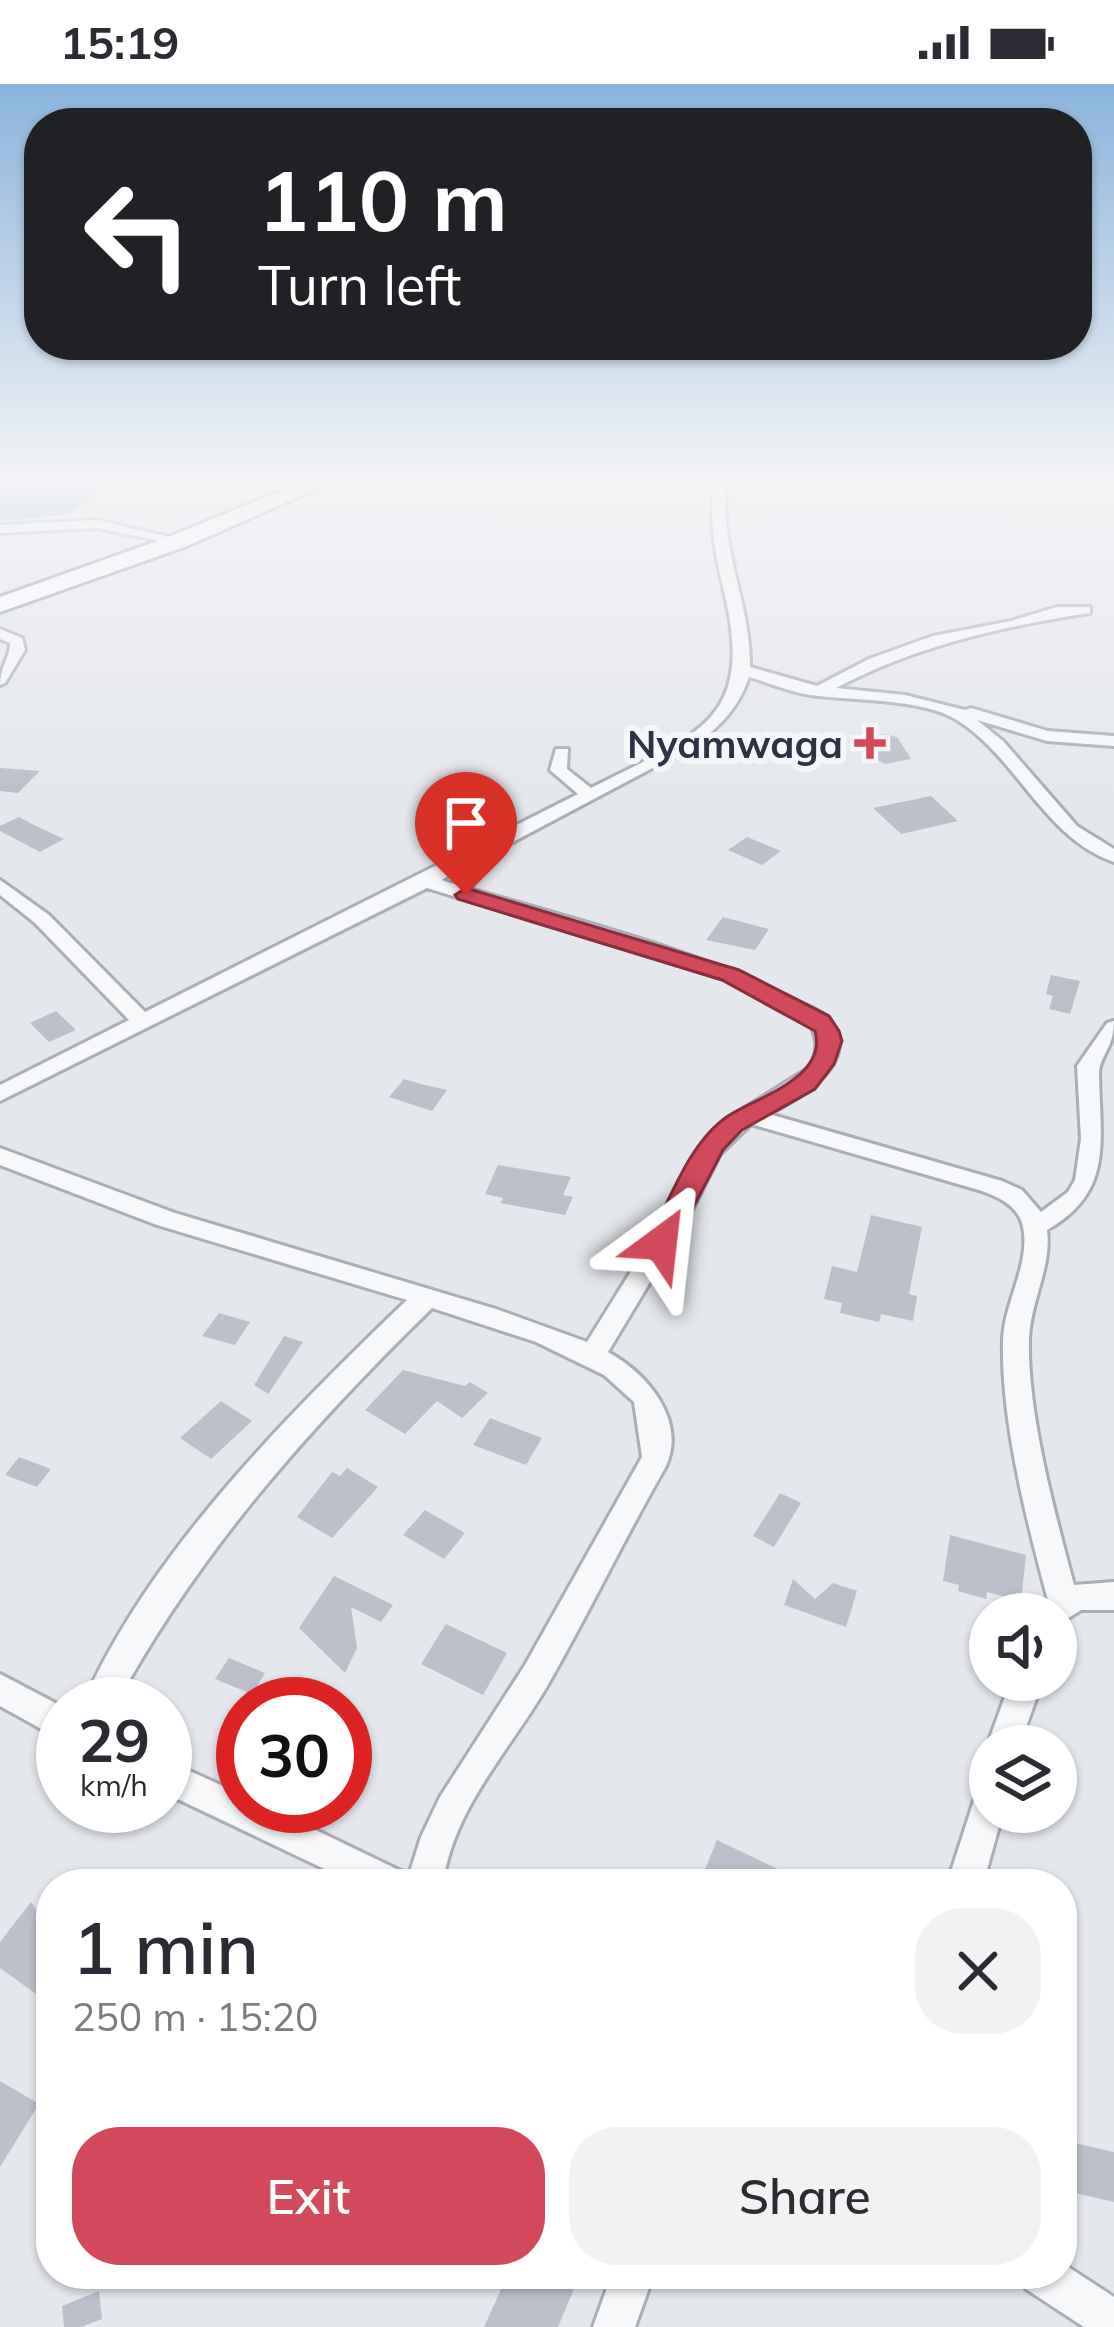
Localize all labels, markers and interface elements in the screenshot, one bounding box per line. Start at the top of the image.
text: 15:19 [60,14,179,70]
text: 110 m [258,147,508,252]
icon: left [60,156,216,312]
text: Turn left [258,251,461,319]
place label: Nyamwaga [627,719,843,768]
marker: Nyamwaga [854,727,886,759]
pin [415,772,517,895]
icon: arrive [433,790,499,856]
position arrow [598,1180,724,1306]
map controls [969,1593,1077,1833]
button: sound [969,1593,1077,1701]
speed limit sign: 30 [216,1677,372,1833]
text: 29 [78,1702,150,1777]
button: layers [969,1725,1077,1833]
text: km/h [80,1766,148,1804]
text: 1 min [72,1902,259,1992]
button: close [915,1908,1041,2034]
text: 250 m · 15:20 [72,1992,318,2041]
button: Exit [72,2127,545,2265]
button: Share [569,2127,1041,2265]

